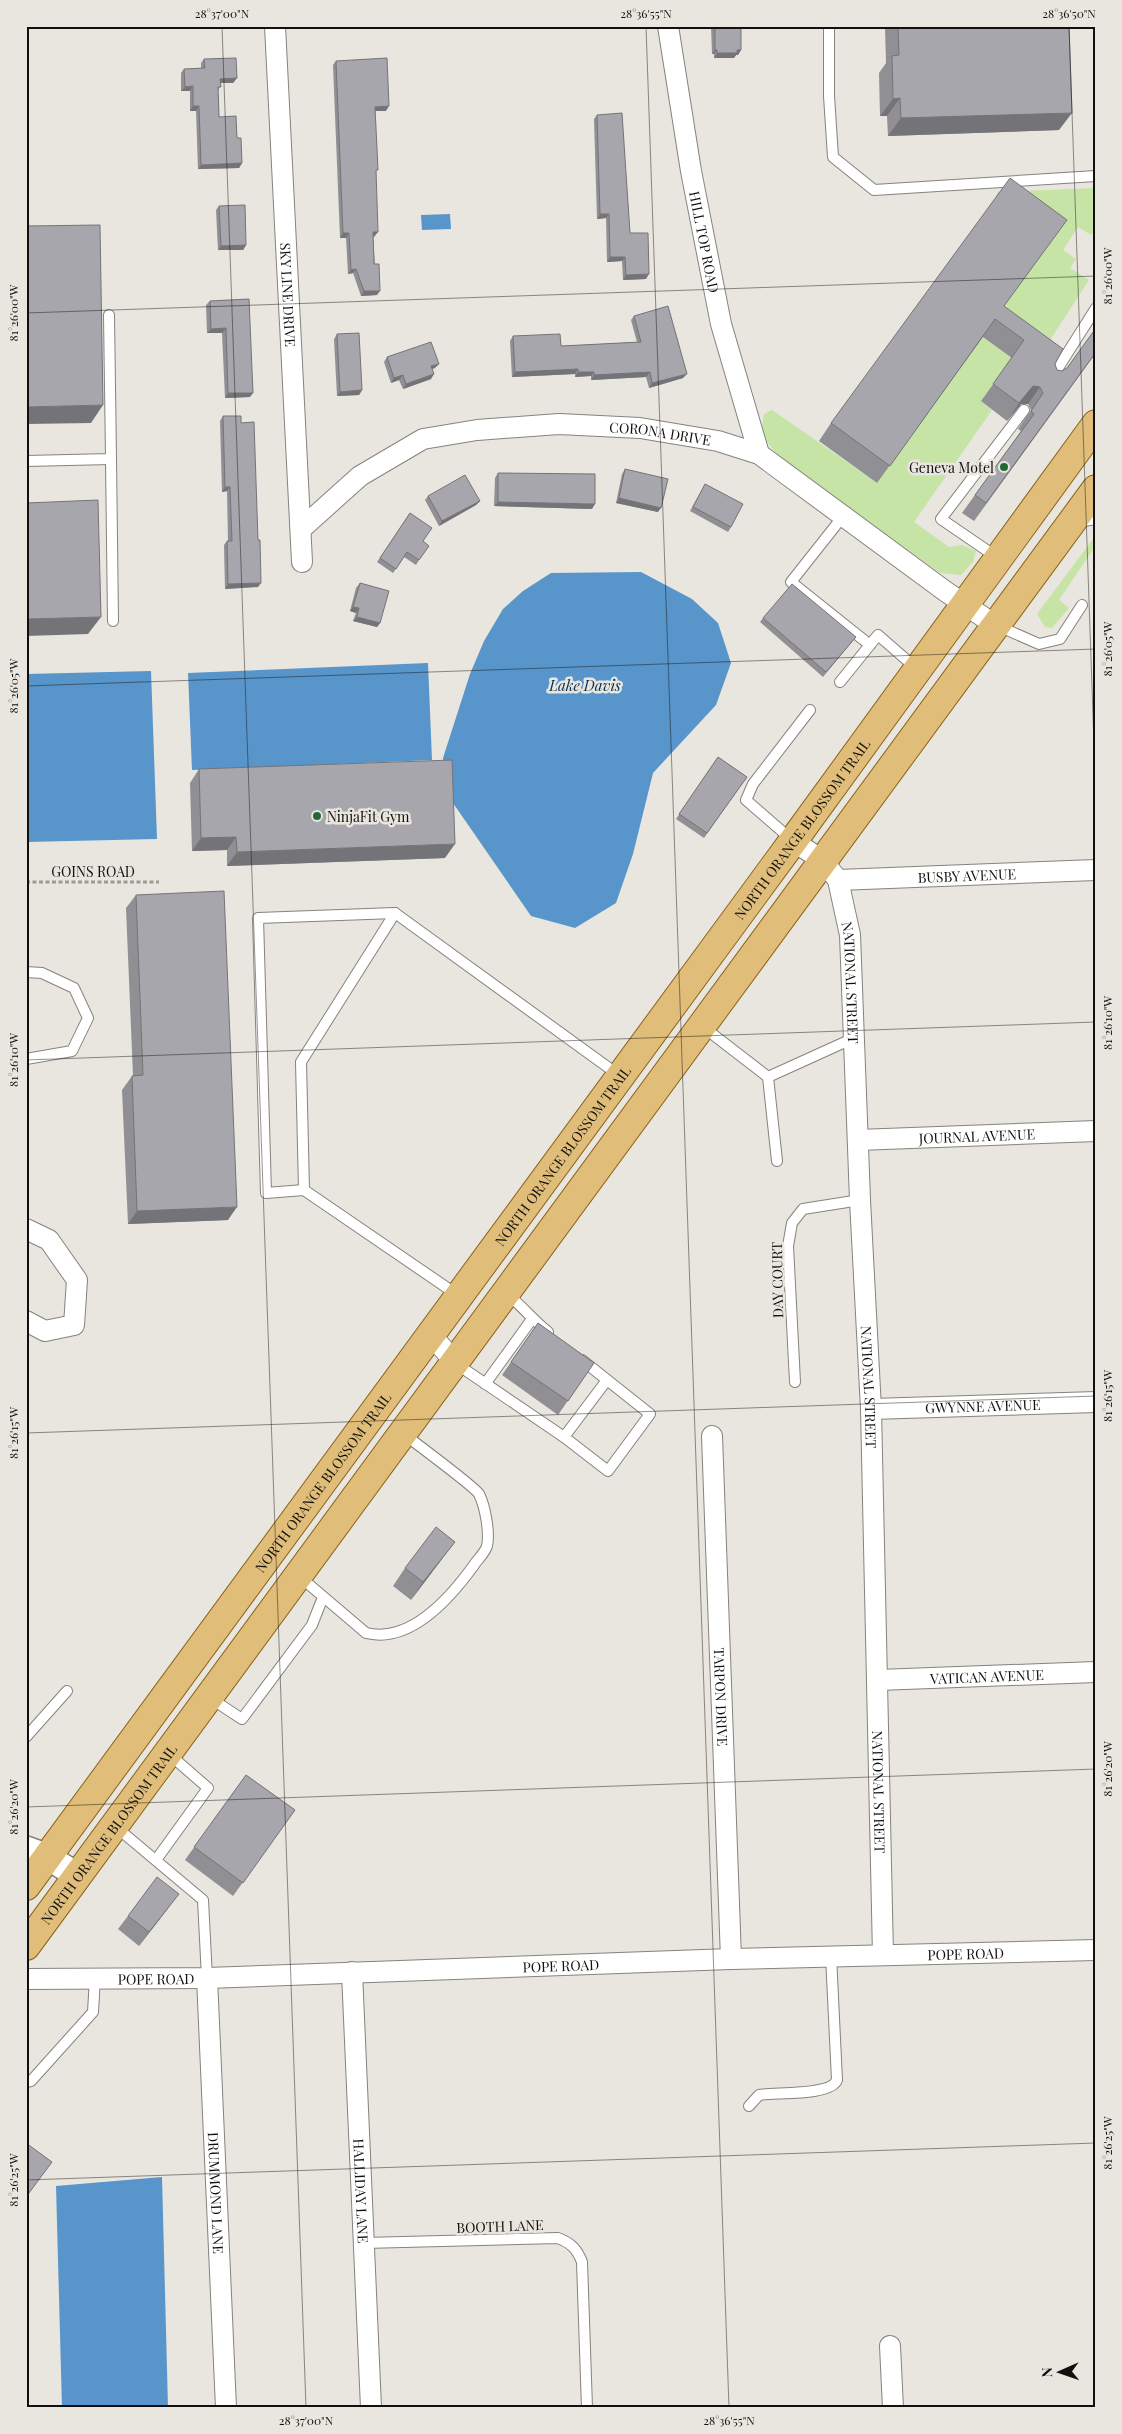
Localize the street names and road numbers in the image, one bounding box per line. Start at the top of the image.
street label: HILL TOP ROAD [686,189,724,294]
street label: SKY LINE DRIVE [276,242,301,347]
street label: CORONA DRIVE [609,417,712,449]
street label: NORTH ORANGE BLOSSOM TRAIL [729,735,874,923]
street label: GOINS ROAD [51,862,135,881]
street label: BUSBY AVENUE [917,864,1017,886]
street label: NATIONAL STREET [838,919,864,1044]
street label: NORTH ORANGE BLOSSOM TRAIL [490,1062,634,1249]
street label: JOURNAL AVENUE [917,1124,1035,1147]
street label: DAY COURT [767,1241,787,1318]
street label: NATIONAL STREET [857,1325,881,1449]
street label: NORTH ORANGE BLOSSOM TRAIL [250,1388,395,1576]
street label: GWYNNE AVENUE [925,1394,1041,1417]
street label: TARPON DRIVE [710,1647,733,1746]
street label: VATICAN AVENUE [929,1664,1044,1688]
street label: NATIONAL STREET [869,1730,890,1854]
street label: NORTH ORANGE BLOSSOM TRAIL [36,1740,181,1928]
street label: POPE ROAD [927,1943,1004,1964]
street label: POPE ROAD [522,1954,599,1976]
street label: POPE ROAD [118,1969,194,1988]
street label: DRUMMOND LANE [204,2132,229,2254]
street label: HALLIDAY LANE [350,2138,373,2244]
street label: BOOTH LANE [456,2215,544,2237]

